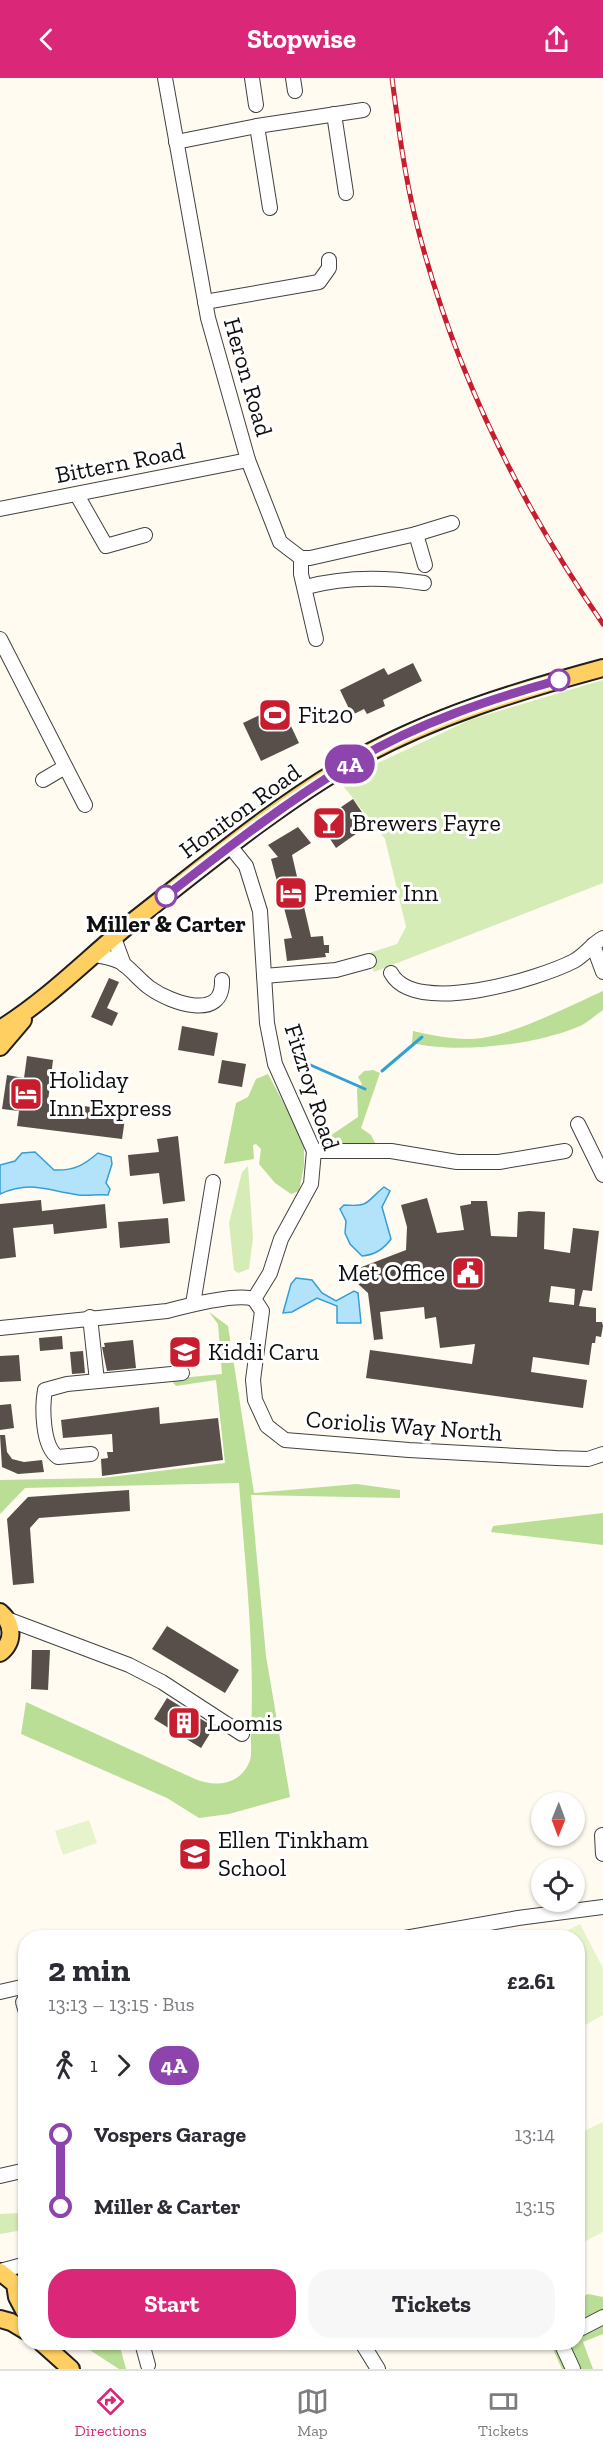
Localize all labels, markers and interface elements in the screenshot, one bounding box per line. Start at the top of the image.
icon: back [30,23,63,56]
text: Stopwise [247,23,356,55]
icon: share [540,23,573,56]
street label: Heron Road [218,314,279,440]
street label: Bittern Road [53,436,187,489]
unlabelled marker [548,669,570,691]
sports icon: Fit20 [257,697,293,733]
place label: Fit20 [298,700,353,729]
line badge: 4A [323,744,377,784]
text: 4A [337,752,363,777]
street label: Honiton Road [174,757,306,864]
bar icon: Brewers Fayre [311,805,347,841]
place label: Brewers Fayre [352,808,501,837]
hotel icon: Premier Inn [273,875,309,911]
place label: Premier Inn [314,878,438,907]
marker: Miller & Carter [155,885,177,907]
place label: Miller & Carter [86,909,246,938]
street label: Fitzroy Road [278,1020,346,1154]
place label: Holiday Inn Express [49,1065,172,1122]
hotel icon: Holiday Inn Express [8,1076,44,1112]
public building icon: Met Office [450,1255,486,1291]
place label: Met Office [338,1258,445,1287]
school or university icon: Kiddi Caru [167,1334,203,1370]
place label: Kiddi Caru [208,1337,320,1366]
street label: Coriolis Way North [305,1404,504,1447]
building icon: Loomis [166,1705,202,1741]
place label: Loomis [207,1708,283,1737]
north arrow [531,1792,585,1846]
map controls [531,1792,585,1912]
place label: Ellen Tinkham School [218,1825,369,1882]
school or university icon: Ellen Tinkham School [177,1836,213,1872]
button: locate [531,1858,585,1912]
text: 2 min [48,1950,130,1989]
text: £2.61 [507,1968,555,1995]
text: 13:13 – 13:15 · Bus [48,1992,194,2016]
icon: walk [48,2049,81,2082]
icon: forward [107,2049,140,2082]
text: 1 [90,2053,98,2077]
text: 4A [161,2053,187,2078]
text: Vospers Garage [94,2121,246,2148]
text: 13:14 [515,2122,555,2146]
text: Miller & Carter [94,2193,241,2220]
text: 13:15 [515,2194,555,2218]
button: Start [48,2269,296,2338]
button: Tickets [308,2269,555,2338]
tab: Directions [75,2385,147,2440]
tab: Map [296,2385,329,2440]
tab: Tickets [478,2385,528,2440]

